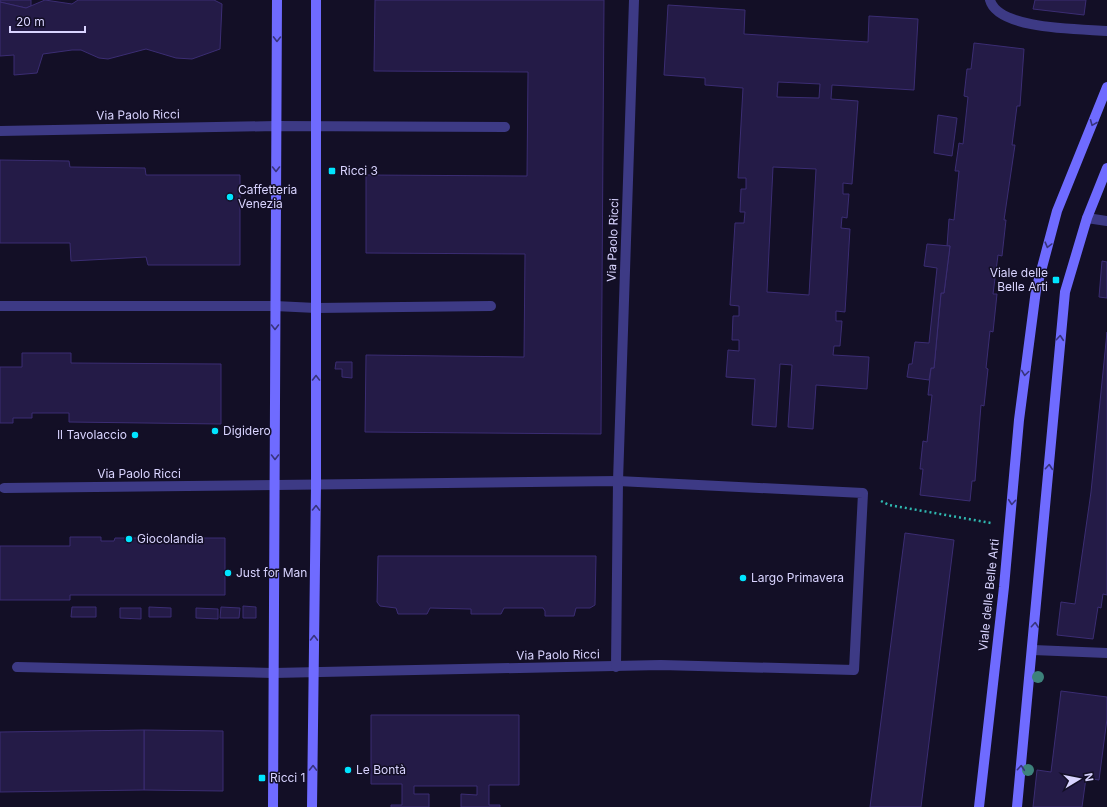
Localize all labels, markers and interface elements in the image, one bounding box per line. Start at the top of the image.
scale bar [10,8,85,34]
text: 20 m [16,14,45,29]
one-way arrow [273,36,281,42]
street label: Via Paolo Ricci [96,106,180,123]
one-way arrow [1089,119,1097,126]
place label: Ricci 3 [340,163,378,178]
one-way arrow [272,166,280,172]
marker: Ricci 3 [327,166,337,176]
place label: Caffetteria Venezia [238,182,297,211]
marker: Caffetteria Venezia [225,192,235,202]
street label: Via Paolo Ricci [604,198,621,282]
one-way arrow [1045,242,1053,248]
place label: Viale delle Belle Arti [990,265,1048,294]
marker: Viale delle Belle Arti [1051,275,1061,285]
one-way arrow [271,324,279,330]
one-way arrow [1056,335,1065,341]
one-way arrow [1021,369,1030,376]
one-way arrow [312,375,320,381]
place label: Digidero [223,423,271,438]
marker: Digidero [210,426,220,436]
place label: Il Tavolaccio [57,427,127,442]
marker: Il Tavolaccio [130,430,140,440]
one-way arrow [271,454,279,460]
one-way arrow [1044,464,1053,471]
street label: Via Paolo Ricci [97,466,181,481]
one-way arrow [1007,499,1016,505]
one-way arrow [312,505,320,511]
place label: Giocolandia [137,531,204,546]
marker: Giocolandia [124,534,134,544]
street label: Viale delle Belle Arti [975,538,1002,652]
place label: Just for Man [236,565,307,580]
marker: Just for Man [223,568,233,578]
place label: Largo Primavera [751,570,844,585]
marker: Largo Primavera [738,573,748,583]
one-way arrow [1030,622,1039,628]
one-way arrow [310,635,318,641]
street label: Via Paolo Ricci [516,646,600,663]
north arrow [1059,759,1099,799]
place label: Le Bontà [356,762,406,777]
one-way arrow [309,765,317,771]
marker: Le Bontà [343,765,353,775]
one-way arrow [1017,765,1026,771]
place label: Ricci 1 [270,770,306,785]
text: N [1081,772,1096,783]
marker: Ricci 1 [257,773,267,783]

